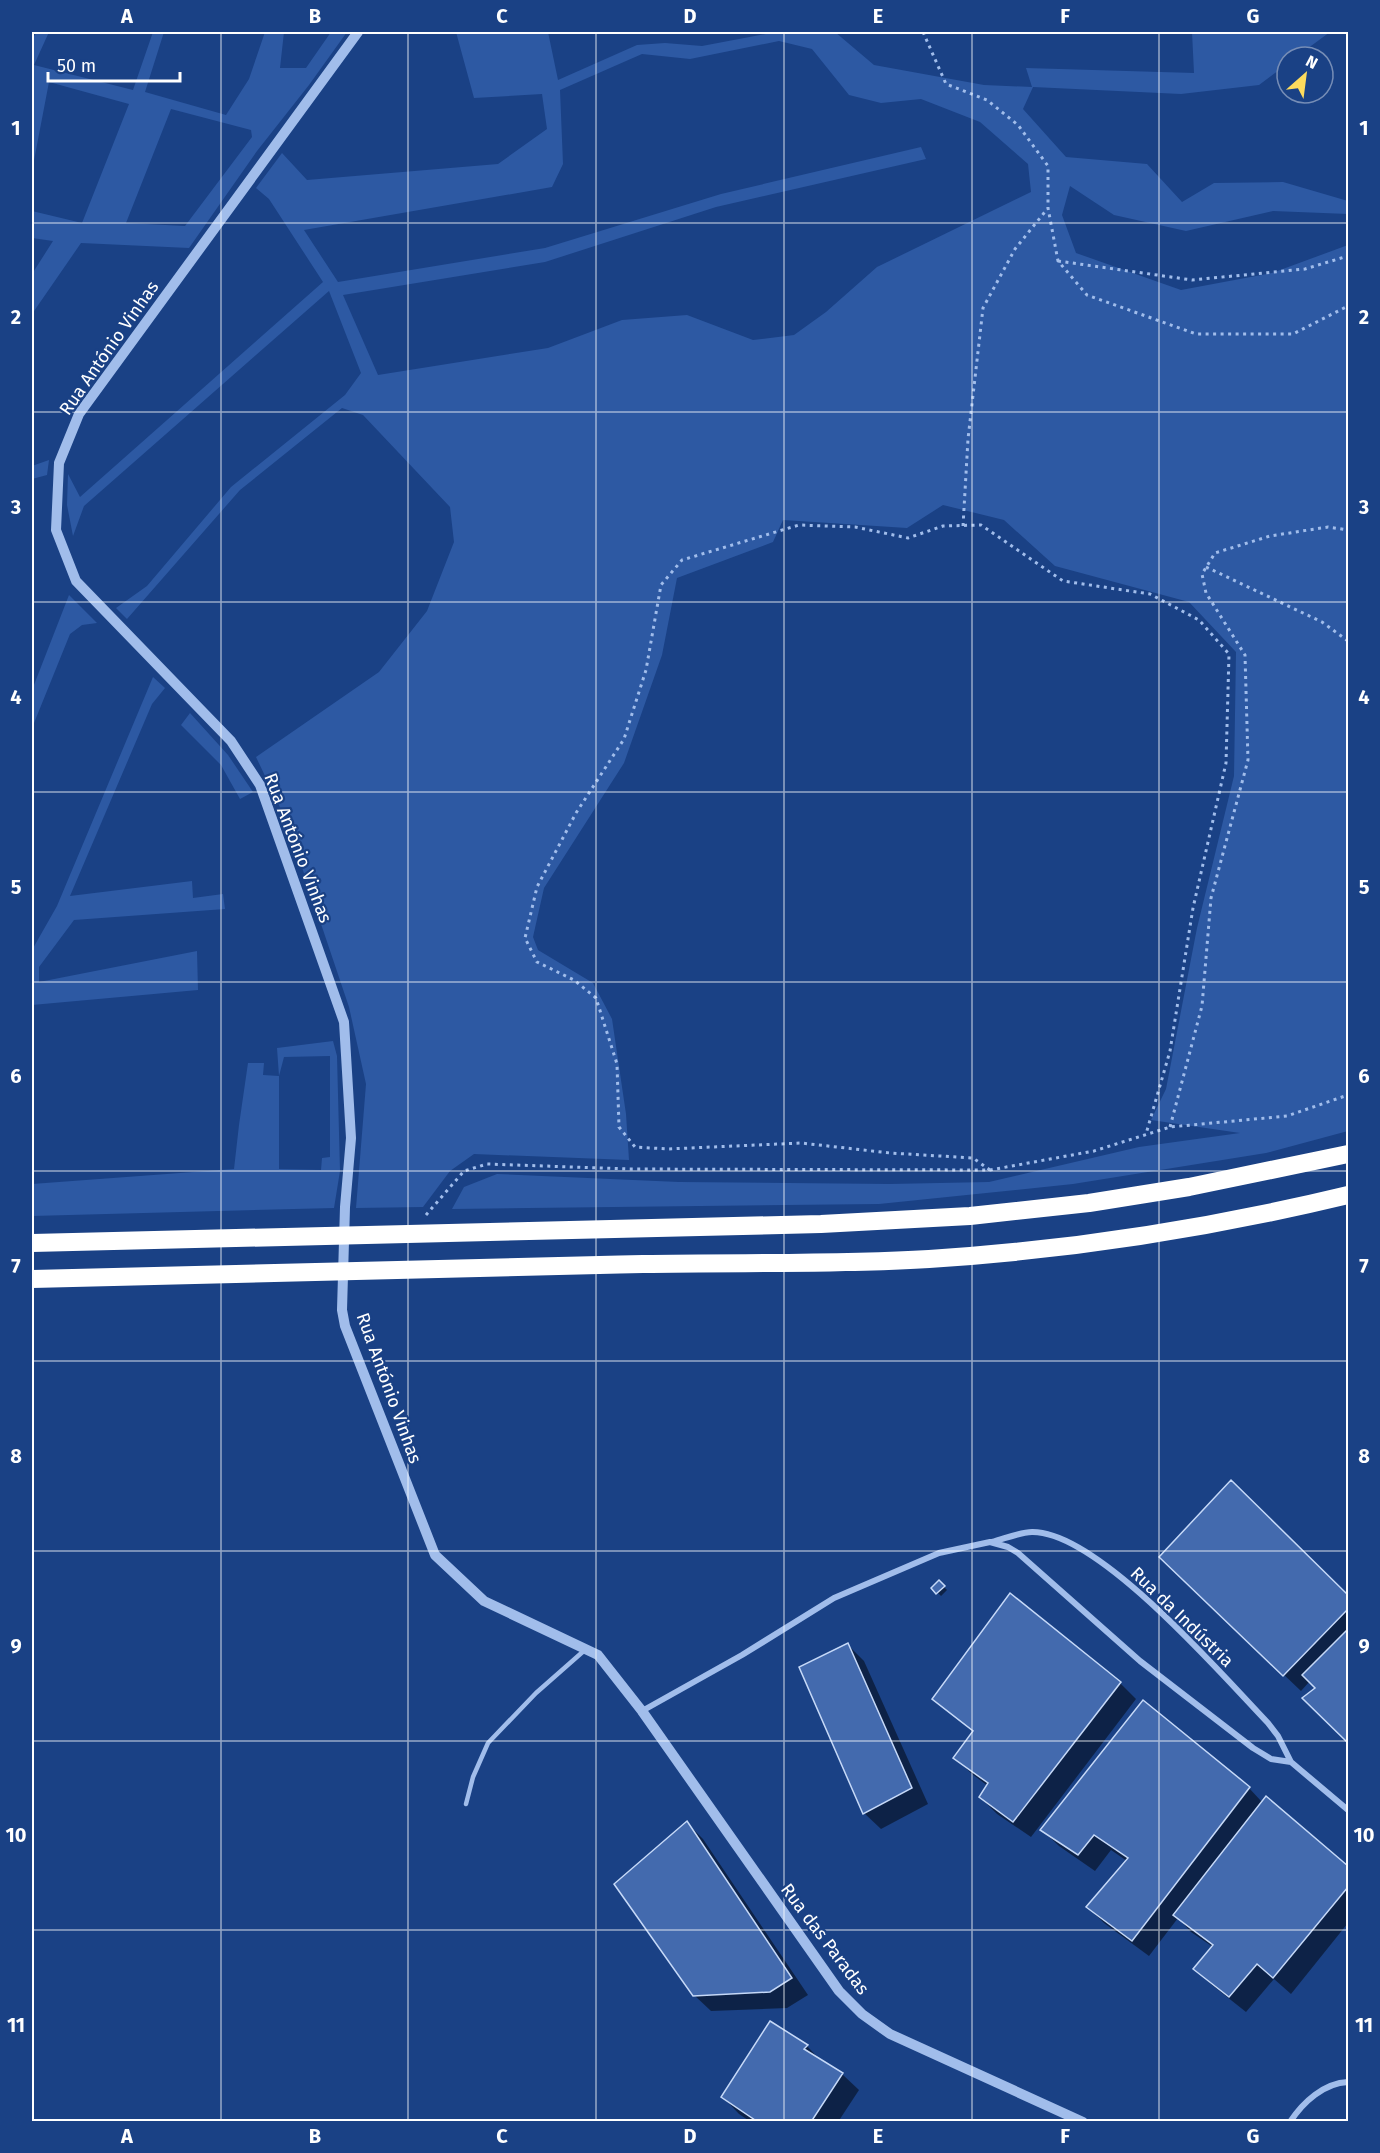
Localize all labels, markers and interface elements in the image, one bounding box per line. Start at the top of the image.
text: A [120,4,134,28]
text: B [309,4,321,28]
text: C [496,4,508,28]
text: D [683,4,697,28]
text: E [873,4,883,28]
text: F [1060,4,1070,28]
text: G [1247,4,1259,28]
scale bar [48,45,180,83]
north arrow [1275,45,1335,105]
text: N [1303,51,1321,73]
text: 50 m [57,55,96,77]
text: 1 [11,116,21,140]
text: 1 [1359,116,1369,140]
street label: Rua António Vinhas [54,277,164,419]
text: 2 [11,305,21,329]
text: 2 [1359,305,1369,329]
text: 3 [10,495,21,519]
text: 3 [1358,495,1369,519]
text: 4 [10,685,22,709]
text: 4 [1358,685,1370,709]
street label: Rua António Vinhas [259,770,337,926]
text: 5 [11,875,22,899]
text: 5 [1359,875,1370,899]
text: 6 [10,1064,22,1088]
text: 6 [1358,1064,1370,1088]
text: 7 [11,1254,21,1278]
text: 7 [1359,1254,1369,1278]
street label: Rua António Vinhas [352,1310,426,1466]
text: 8 [10,1444,22,1468]
text: 8 [1358,1444,1370,1468]
street label: Rua da Indústria [1126,1562,1238,1672]
text: 9 [10,1634,22,1658]
text: 9 [1358,1634,1370,1658]
text: 10 [6,1823,26,1847]
text: 10 [1354,1823,1374,1847]
street label: Rua das Paradas [776,1879,874,1999]
text: 11 [7,2013,25,2037]
text: 11 [1355,2013,1373,2037]
text: A [120,2124,134,2148]
text: B [309,2124,321,2148]
text: C [496,2124,508,2148]
text: D [683,2124,697,2148]
text: E [873,2124,883,2148]
text: F [1060,2124,1070,2148]
text: G [1247,2124,1259,2148]

